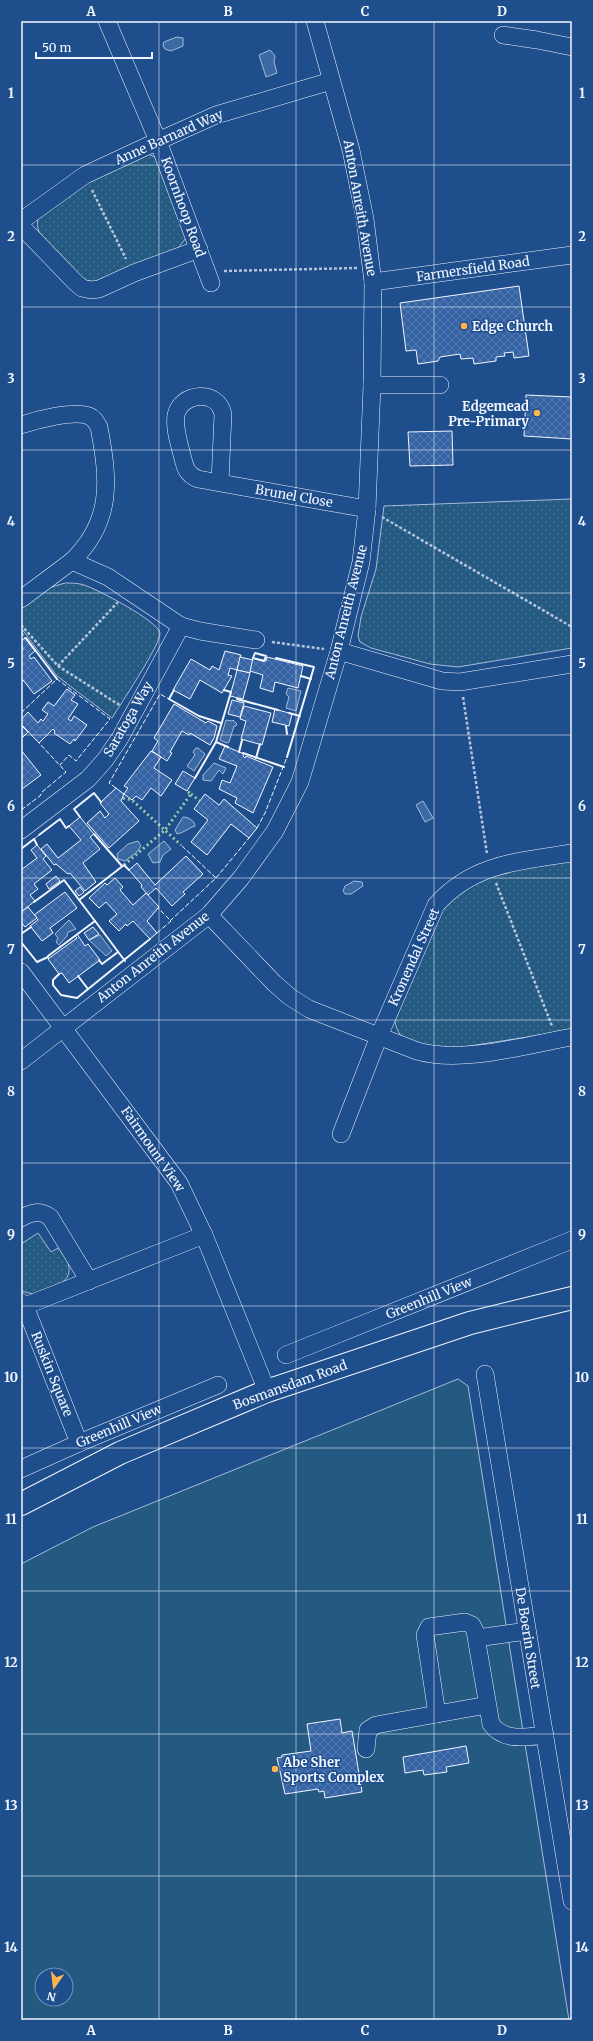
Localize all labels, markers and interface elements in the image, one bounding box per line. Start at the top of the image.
text: A [85,3,96,20]
text: B [223,3,233,20]
text: C [361,3,370,20]
text: D [497,3,507,20]
scale bar [36,34,152,60]
text: 50 m [42,40,71,55]
text: 1 [8,85,14,102]
text: 1 [579,85,585,102]
street label: Anne Barnard Way [111,105,226,169]
street label: Anton Anreith Avenue [339,138,380,278]
street label: Koornhoop Road [157,154,209,260]
text: 2 [7,228,15,245]
text: 2 [578,228,586,245]
street label: Farmersfield Road [415,253,531,285]
place label: Edge Church [472,318,553,335]
marker: Edge Church [459,321,469,331]
text: 3 [7,370,15,387]
text: 3 [578,370,586,387]
place label: Edgemead Pre-Primary [448,398,529,430]
marker: Edgemead Pre-Primary [532,408,542,418]
street label: Brunel Close [254,481,334,511]
text: 4 [7,513,16,530]
text: 4 [578,513,587,530]
street label: Anton Anreith Avenue [321,543,371,682]
text: 5 [7,655,15,672]
text: 5 [578,655,586,672]
street label: Saratoga Way [99,678,157,760]
text: 6 [7,798,15,815]
text: 6 [578,798,586,815]
street label: Kronendal Street [385,905,443,1009]
street label: Anton Anreith Avenue [93,908,213,1007]
text: 7 [7,941,15,958]
text: 7 [578,941,586,958]
text: 8 [7,1083,15,1100]
text: 8 [578,1083,586,1100]
street label: Fairmount View [117,1103,189,1196]
text: 9 [7,1226,15,1243]
text: 9 [578,1226,586,1243]
street label: Greenhill View [383,1273,476,1323]
street label: Ruskin Square [27,1329,77,1419]
street label: Bosmansdam Road [231,1356,350,1414]
text: 10 [4,1369,18,1386]
text: 10 [575,1369,589,1386]
street label: Greenhill View [73,1400,165,1452]
text: 11 [5,1511,17,1528]
text: 11 [576,1511,588,1528]
street label: De Boerin Street [512,1586,544,1690]
text: 12 [4,1654,18,1671]
text: 12 [575,1654,589,1671]
place label: Abe Sher Sports Complex [282,1754,384,1786]
marker: Abe Sher Sports Complex [270,1764,280,1774]
text: 13 [4,1797,18,1814]
text: 13 [575,1797,589,1814]
text: 14 [4,1939,19,1956]
text: 14 [575,1939,590,1956]
north arrow [34,1967,74,2007]
text: N [45,1989,57,2005]
text: A [85,2022,96,2039]
text: B [223,2022,233,2039]
text: C [361,2022,370,2039]
text: D [497,2022,507,2039]

